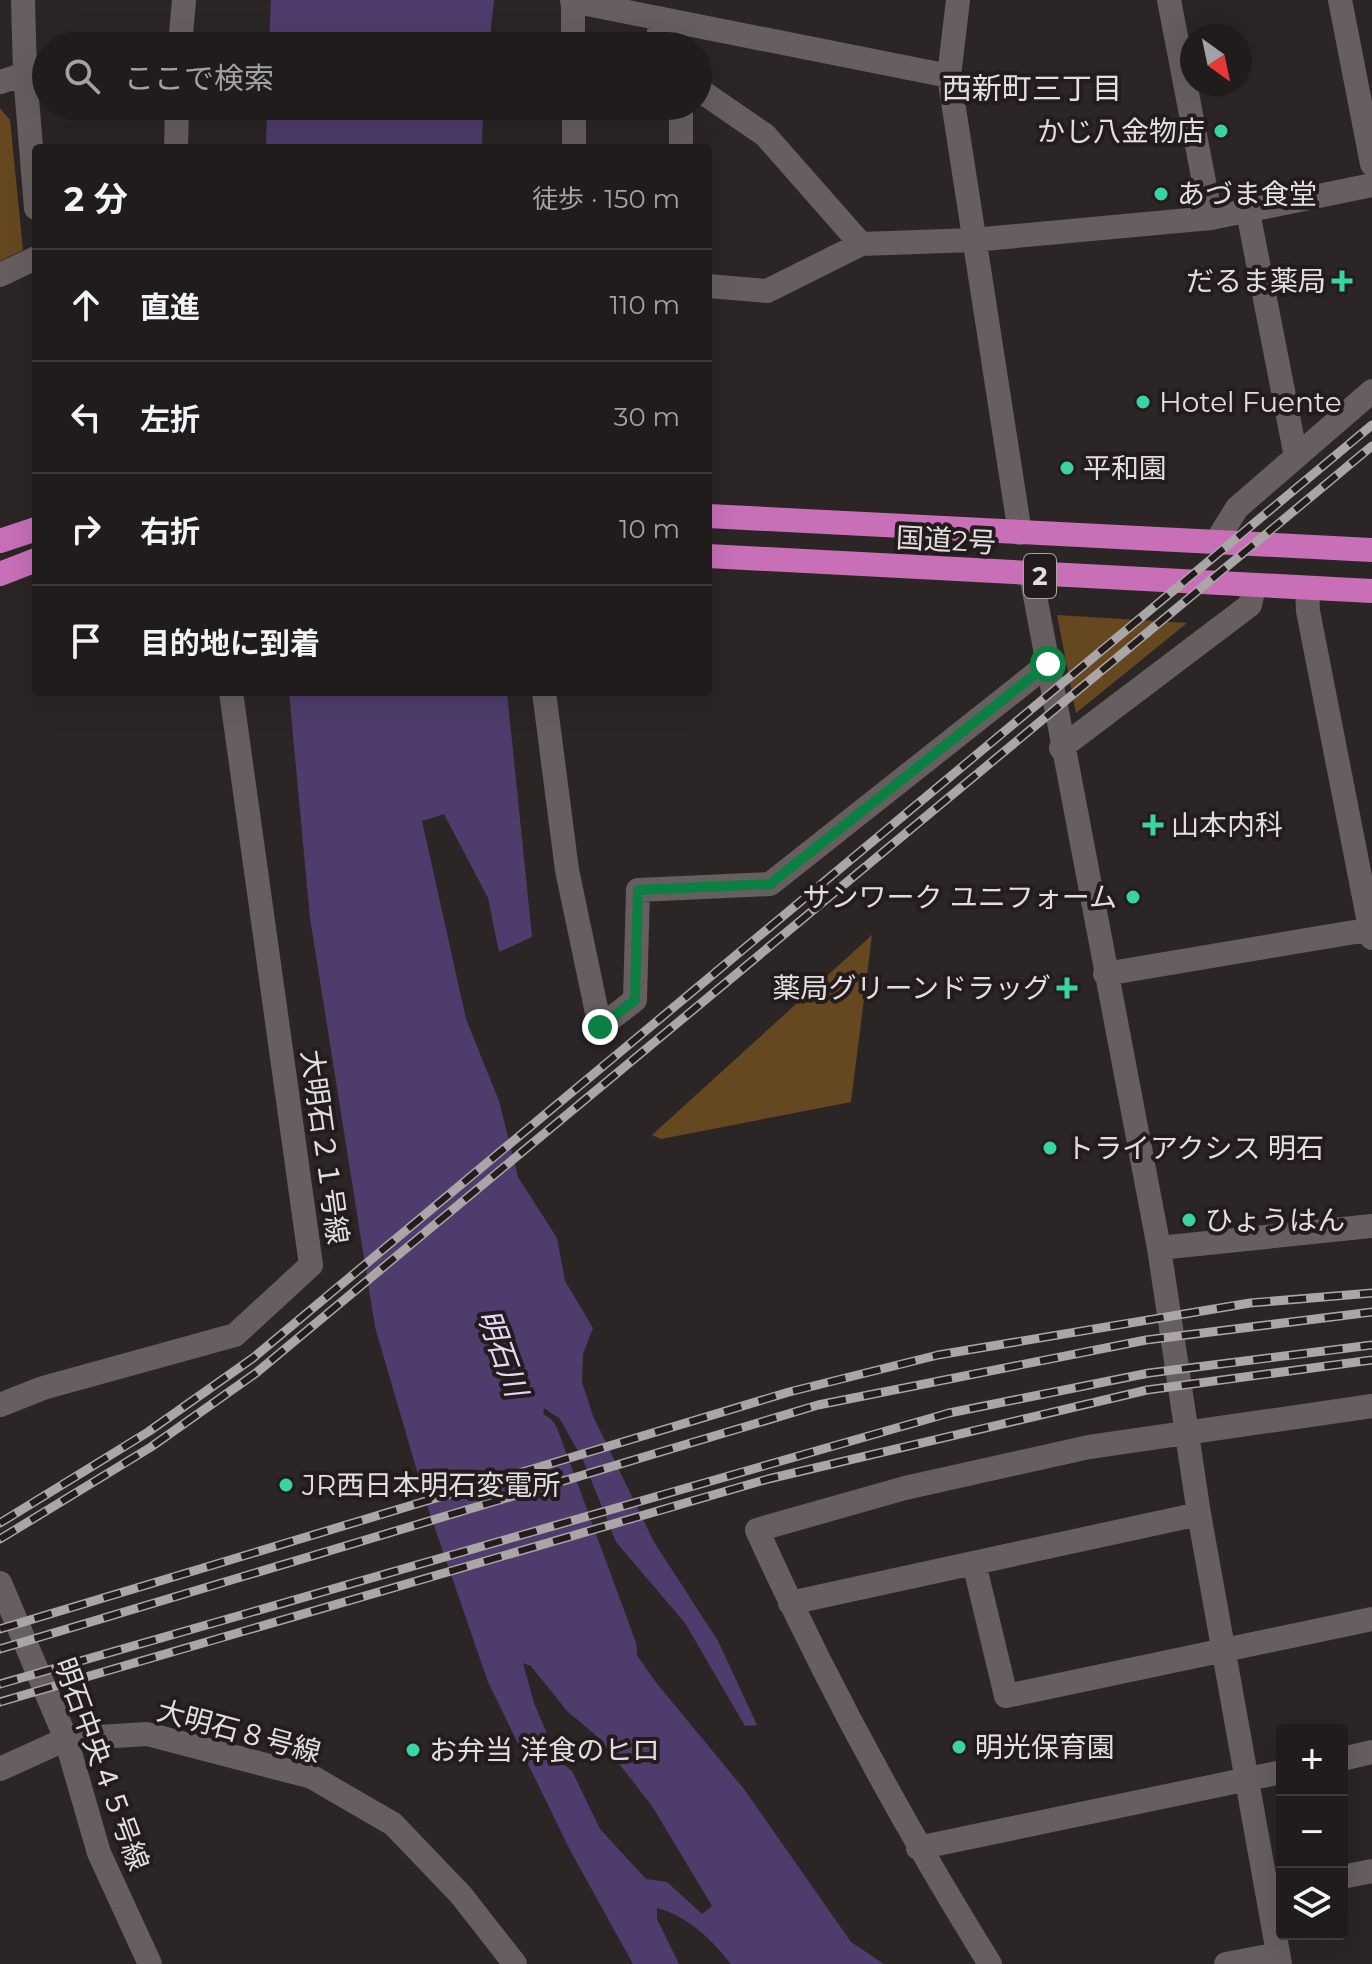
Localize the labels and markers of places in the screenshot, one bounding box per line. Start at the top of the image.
place label: かじ八金物店 [1037,114,1205,148]
marker: かじ八金物店 [1212,122,1230,140]
place label: あづま食堂 [1177,177,1317,211]
marker: あづま食堂 [1152,185,1170,203]
place label: だるま薬局 [1186,264,1326,298]
marker: だるま薬局 [1333,272,1351,290]
place label: Hotel Fuente [1159,385,1342,419]
marker: Hotel Fuente [1134,393,1152,411]
place label: 平和園 [1083,451,1167,485]
marker: 平和園 [1058,459,1076,477]
place label: 山本内科 [1171,808,1283,842]
marker: 山本内科 [1142,814,1164,836]
place label: サンワーク ユニフォーム [803,880,1117,914]
marker: サンワーク ユニフォーム [1124,888,1142,906]
place label: 薬局グリーンドラッグ [772,971,1051,1005]
marker: 薬局グリーンドラッグ [1058,979,1076,997]
place label: トライアクシス 明石 [1066,1131,1324,1165]
marker: トライアクシス 明石 [1041,1139,1059,1157]
place label: ひょうはん [1205,1203,1345,1237]
marker: ひょうはん [1180,1211,1198,1229]
place label: JR西日本明石変電所 [301,1468,560,1502]
marker: JR西日本明石変電所 [277,1476,295,1494]
place label: 明光保育園 [975,1730,1115,1764]
place label: お弁当 洋食のヒロ [429,1733,660,1767]
marker: 明光保育園 [950,1738,968,1756]
marker: お弁当 洋食のヒロ [404,1741,422,1759]

